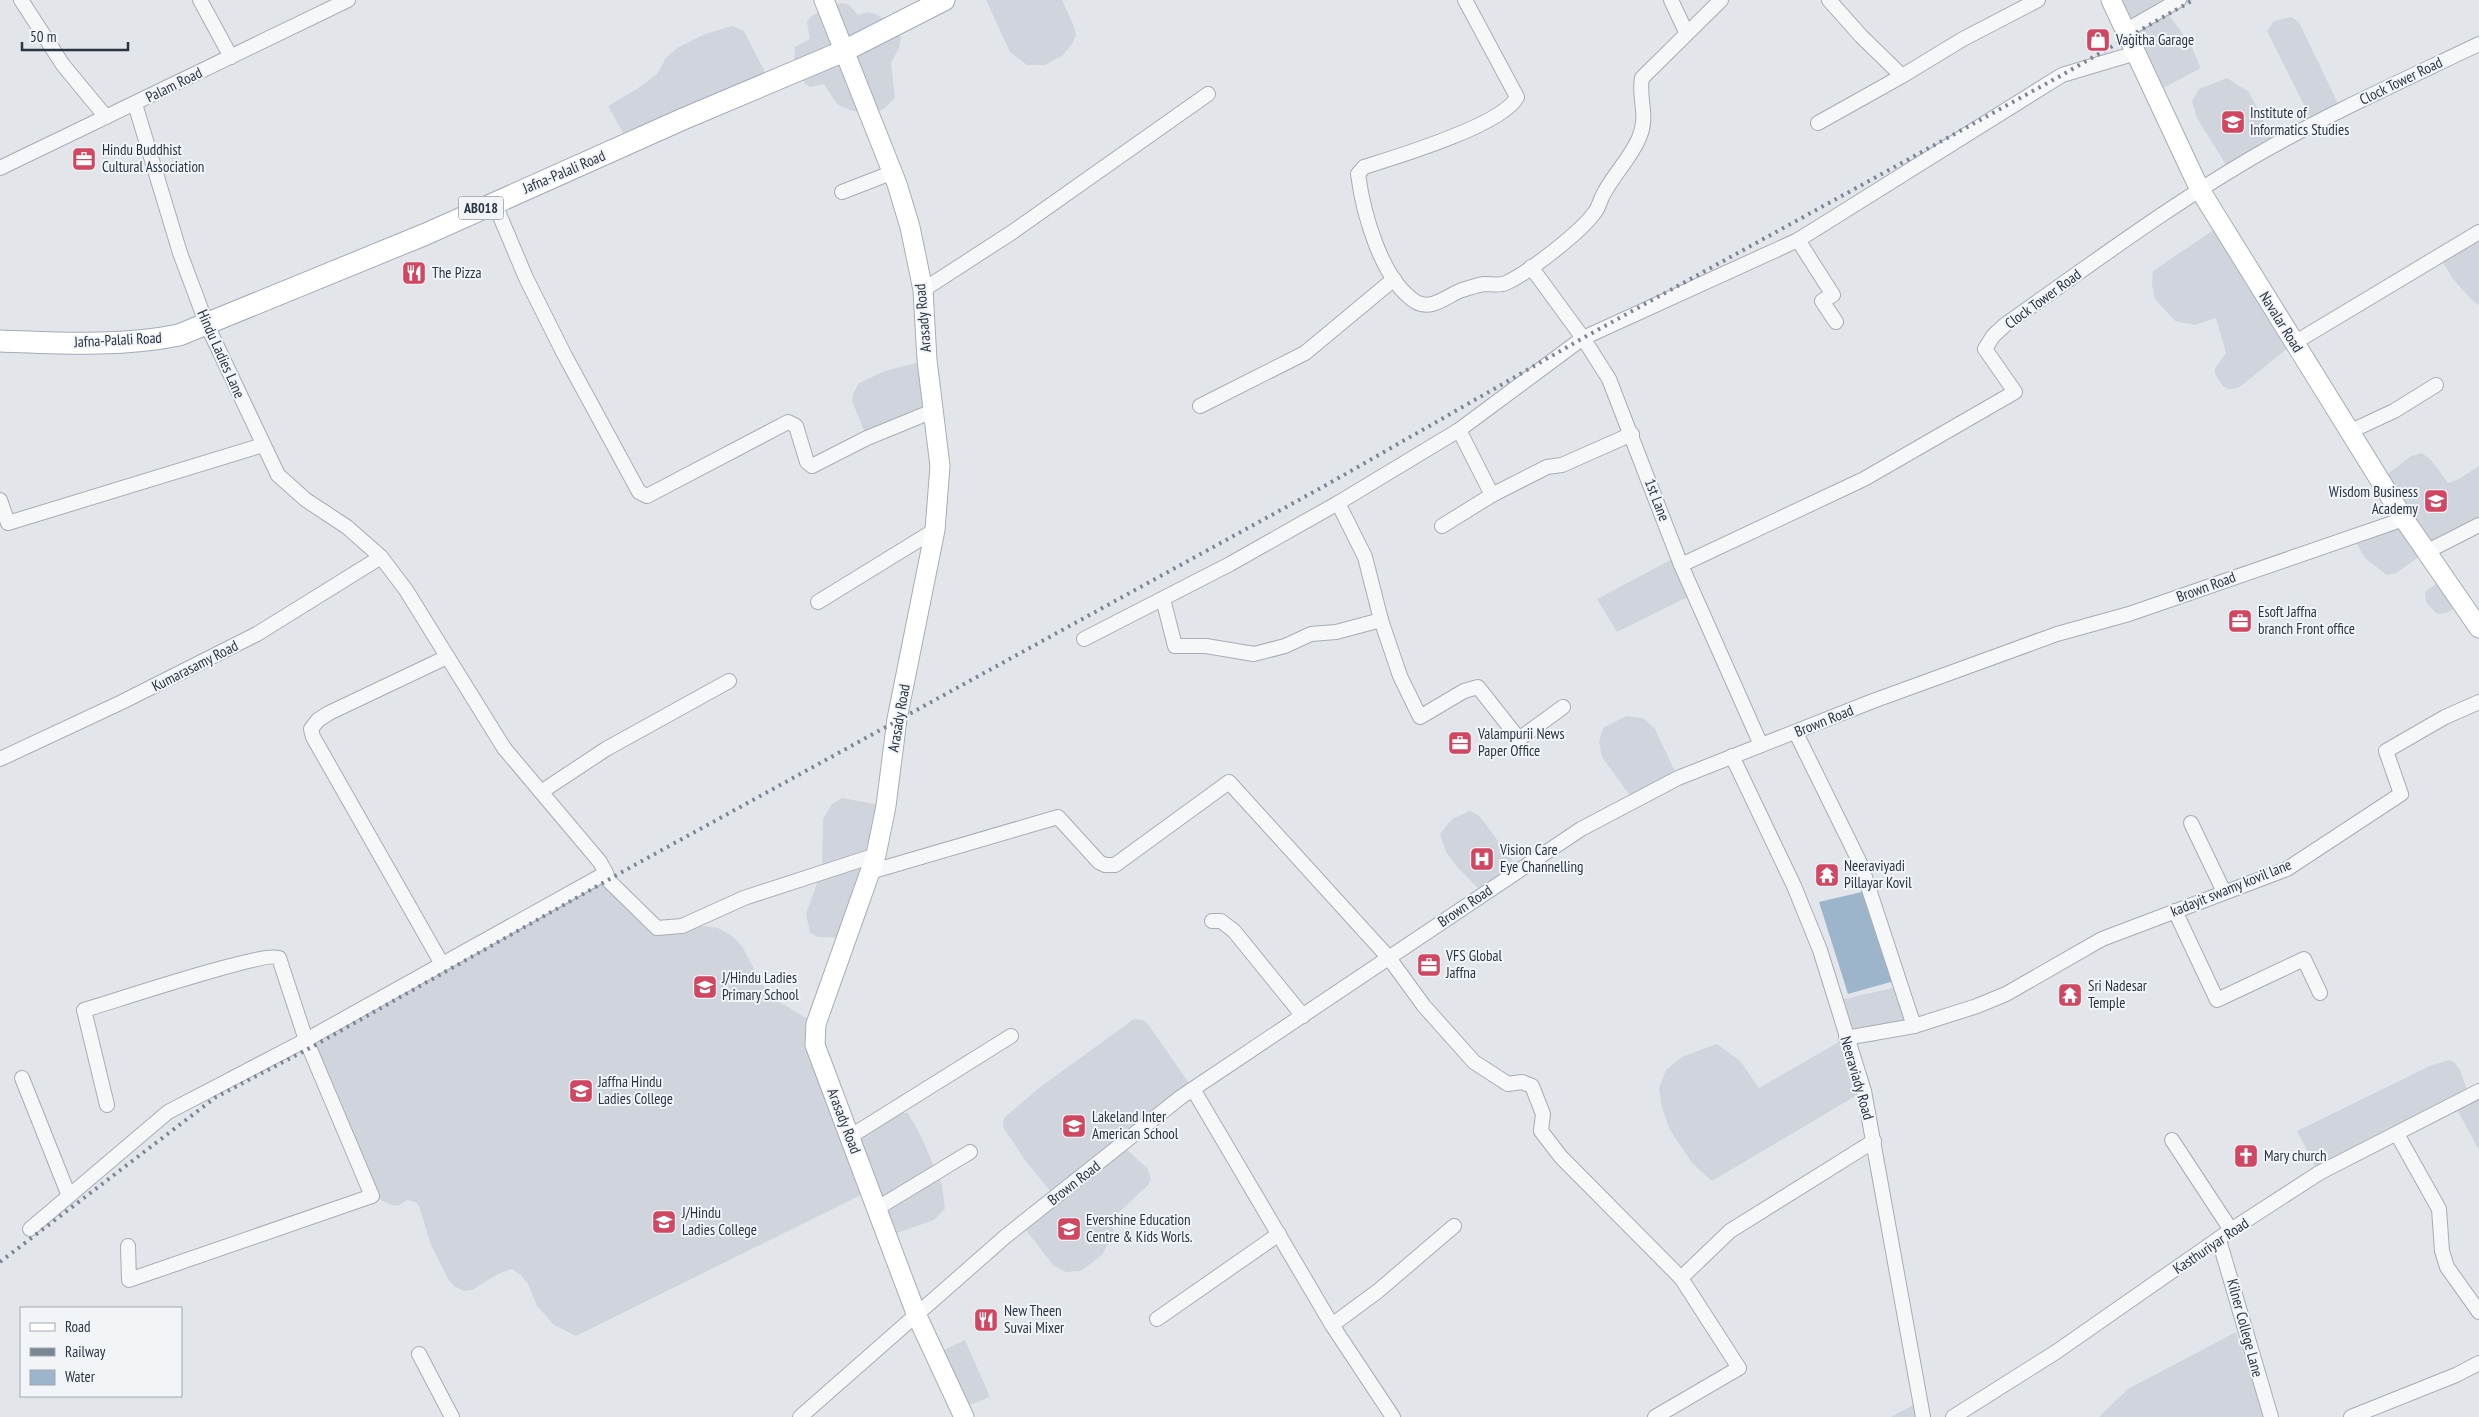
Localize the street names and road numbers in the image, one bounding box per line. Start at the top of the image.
street label: Clock Tower Road [2356,52,2445,109]
street label: Palam Road [142,63,205,106]
street label: Jafna-Palali Road [519,146,608,198]
road number: AB018 [458,197,504,220]
street label: Clock Tower Road [2001,265,2085,333]
street label: Arasady Road [910,283,935,353]
street label: Navalar Road [2255,288,2308,356]
street label: Hindu Ladies Lane [193,307,249,401]
street label: Jafna-Palali Road [73,328,162,351]
street label: 1st Lane [1641,476,1674,524]
street label: Brown Road [2174,567,2238,606]
street label: Kumarasamy Road [148,636,241,695]
street label: Arasady Road [883,682,914,753]
street label: Brown Road [1792,700,1856,741]
street label: kadayit swamy kovil lane [2168,855,2294,920]
street label: Brown Road [1434,880,1496,931]
street label: Neeraviady Road [1836,1034,1878,1122]
street label: Arasady Road [823,1085,866,1156]
street label: Brown Road [1044,1156,1104,1209]
street label: Kasthuriyar Road [2169,1213,2252,1278]
street label: Kilner College Lane [2223,1277,2268,1379]

